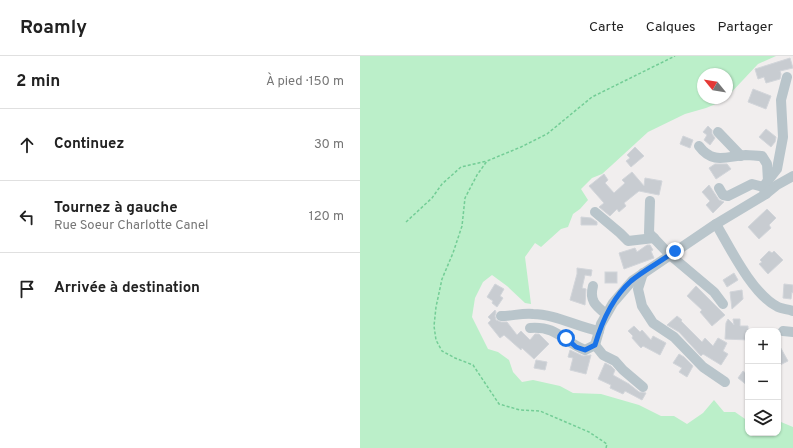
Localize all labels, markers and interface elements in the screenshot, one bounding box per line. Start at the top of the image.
text: Roamly [20,16,87,40]
text: Carte [589,19,624,36]
text: Calques [646,19,696,36]
text: Partager [718,19,773,36]
north arrow [697,68,733,104]
text: 2 min [16,71,60,93]
text: À pied · 150 m [266,74,344,90]
icon: ahead [16,134,38,156]
text: Continuez [54,135,124,154]
text: 30 m [314,137,344,153]
text: Tournez à gauche [54,199,178,218]
icon: left [16,206,38,228]
text: 120 m [309,209,344,225]
text: Rue Soeur Charlotte Canel [54,218,209,234]
route end [666,242,684,260]
icon: arrive [16,278,38,300]
text: Arrivée à destination [54,279,200,298]
map controls [745,328,781,436]
button: + [745,328,781,364]
route start [557,329,575,347]
button: − [745,364,781,400]
button: layers [745,400,781,436]

